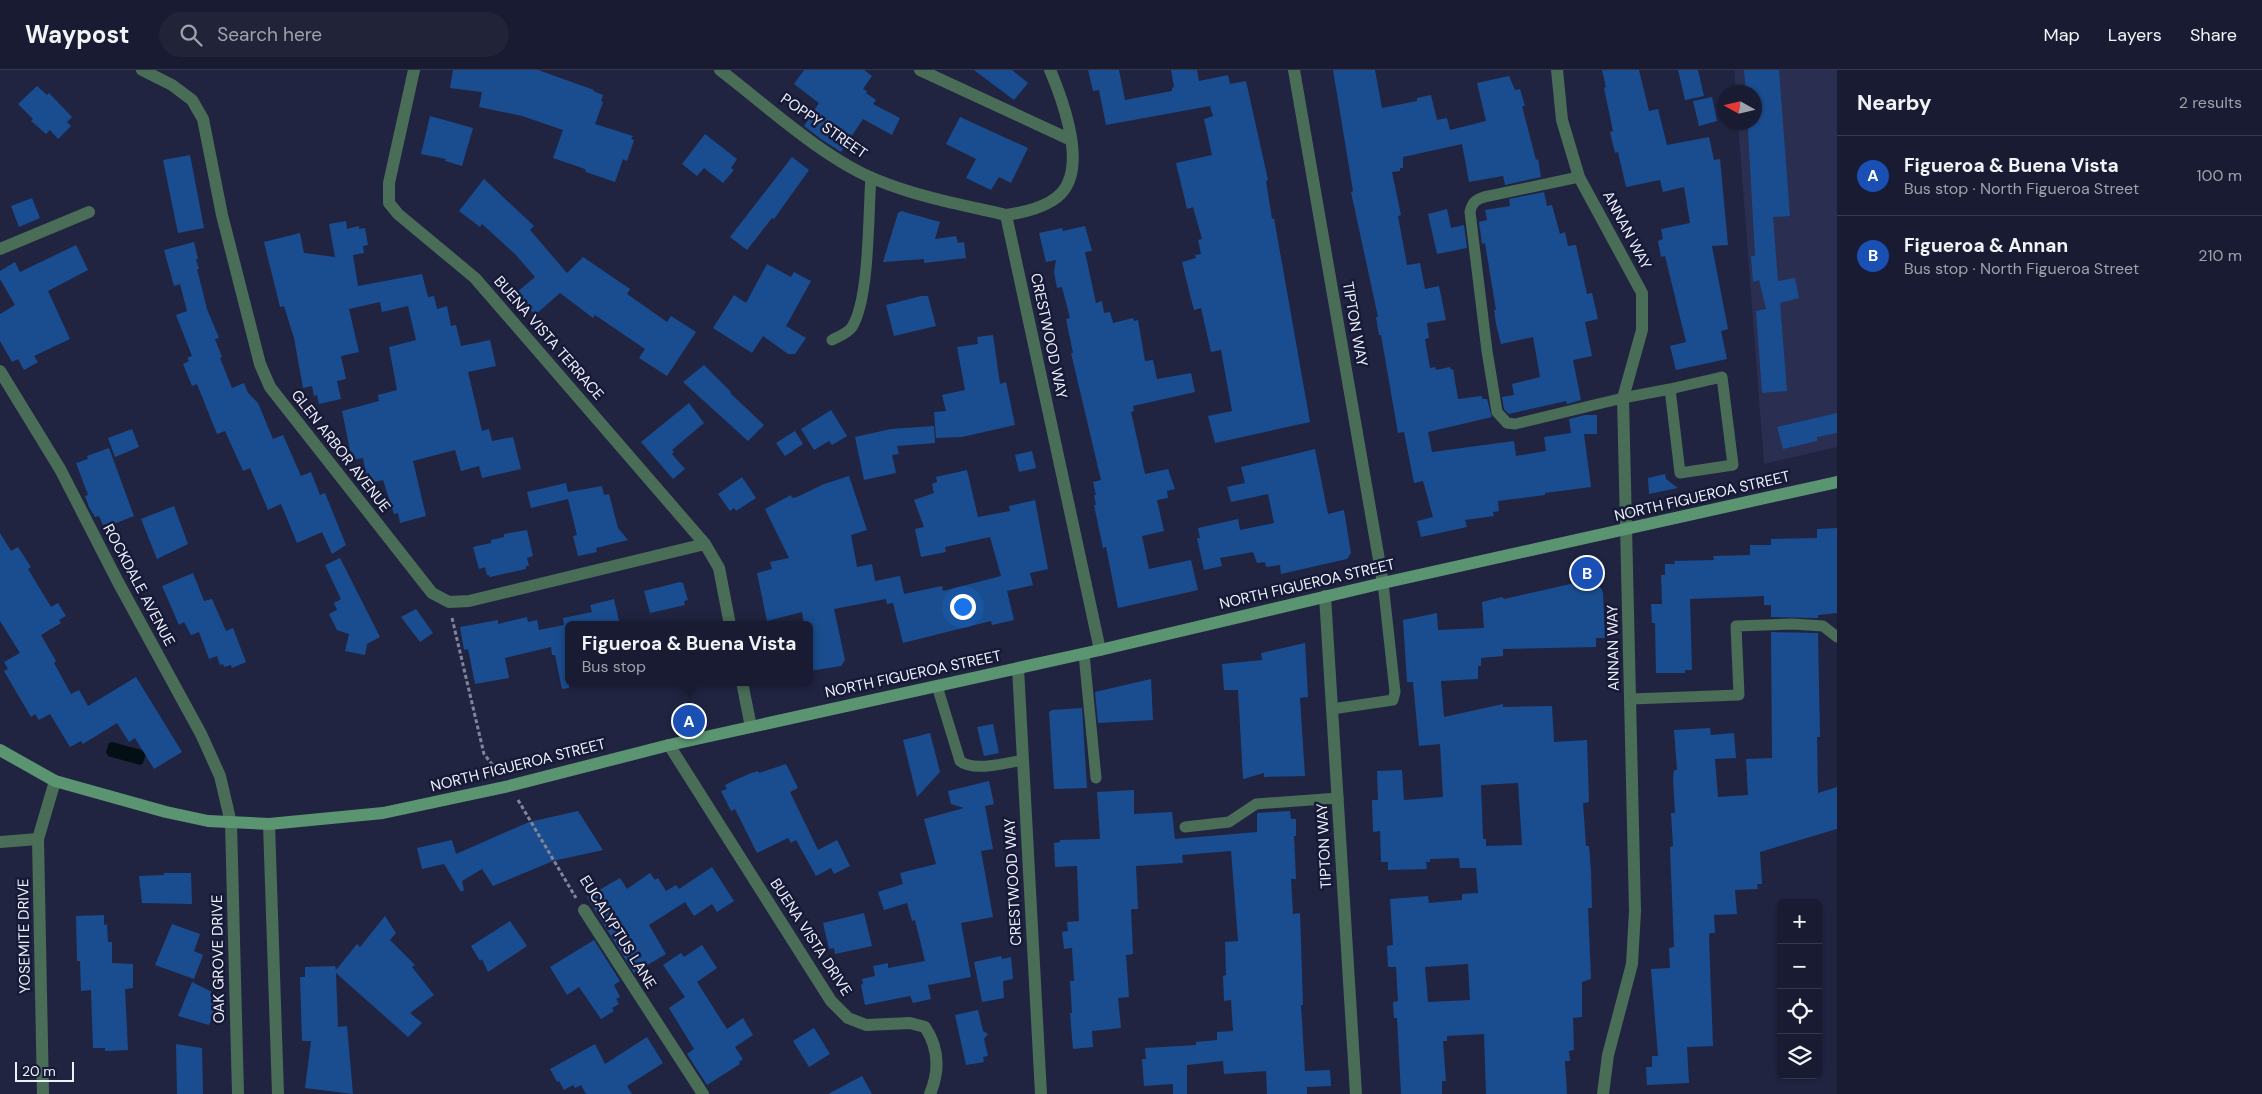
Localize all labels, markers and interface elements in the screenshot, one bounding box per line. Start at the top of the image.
search box [159,12,509,57]
text: Waypost [25,19,129,50]
icon: search [177,21,205,49]
text: Search here [217,22,322,47]
text: Map [2044,23,2080,47]
text: Layers [2108,23,2162,47]
text: Share [2190,23,2237,47]
north arrow [1717,85,1762,130]
street label: POPPY STREET [777,89,871,163]
text: Nearby [1857,89,1931,117]
text: 2 results [2179,92,2242,113]
text: Figueroa & Buena Vista [1904,153,2119,178]
text: A [1867,165,1879,186]
text: 100 m [2197,165,2242,186]
text: Bus stop · North Figueroa Street [1904,178,2139,199]
street label: ANNAN WAY [1598,187,1656,273]
text: Figueroa & Annan [1904,233,2068,258]
text: B [1868,245,1878,266]
text: 210 m [2198,245,2242,266]
text: Bus stop · North Figueroa Street [1904,258,2139,279]
street label: CRESTWOOD WAY [1026,271,1072,401]
street label: BUENA VISTA TERRACE [490,272,608,404]
street label: TIPTON WAY [1338,280,1372,368]
street label: GLEN ARBOR AVENUE [287,386,395,516]
street label: NORTH FIGUEROA STREET [1612,466,1792,526]
street label: ROCKDALE AVENUE [98,520,180,650]
street label: NORTH FIGUEROA STREET [1217,554,1397,614]
pin: B [1571,554,1603,592]
your location [950,594,976,620]
street label: ANNAN WAY [1602,605,1624,691]
popup [565,621,813,686]
text: Figueroa & Buena Vista [582,631,796,656]
street label: NORTH FIGUEROA STREET [823,646,1003,702]
text: Bus stop [582,656,646,677]
pin: A [673,702,705,740]
street label: NORTH FIGUEROA STREET [428,734,608,796]
street label: TIPTON WAY [1312,802,1336,889]
street label: CRESTWOOD WAY [1000,817,1026,946]
street label: EUCALYPTUS LANE [575,871,661,993]
street label: BUENA VISTA DRIVE [766,874,856,1000]
street label: YOSEMITE DRIVE [13,878,35,994]
street label: OAK GROVE DRIVE [207,894,229,1024]
map controls [1777,899,1822,1079]
button: + [1777,899,1822,944]
button: − [1777,944,1822,989]
button: locate [1777,989,1822,1034]
button: layers [1777,1034,1822,1079]
scale bar [15,1059,74,1082]
text: 20 m [22,1062,56,1080]

